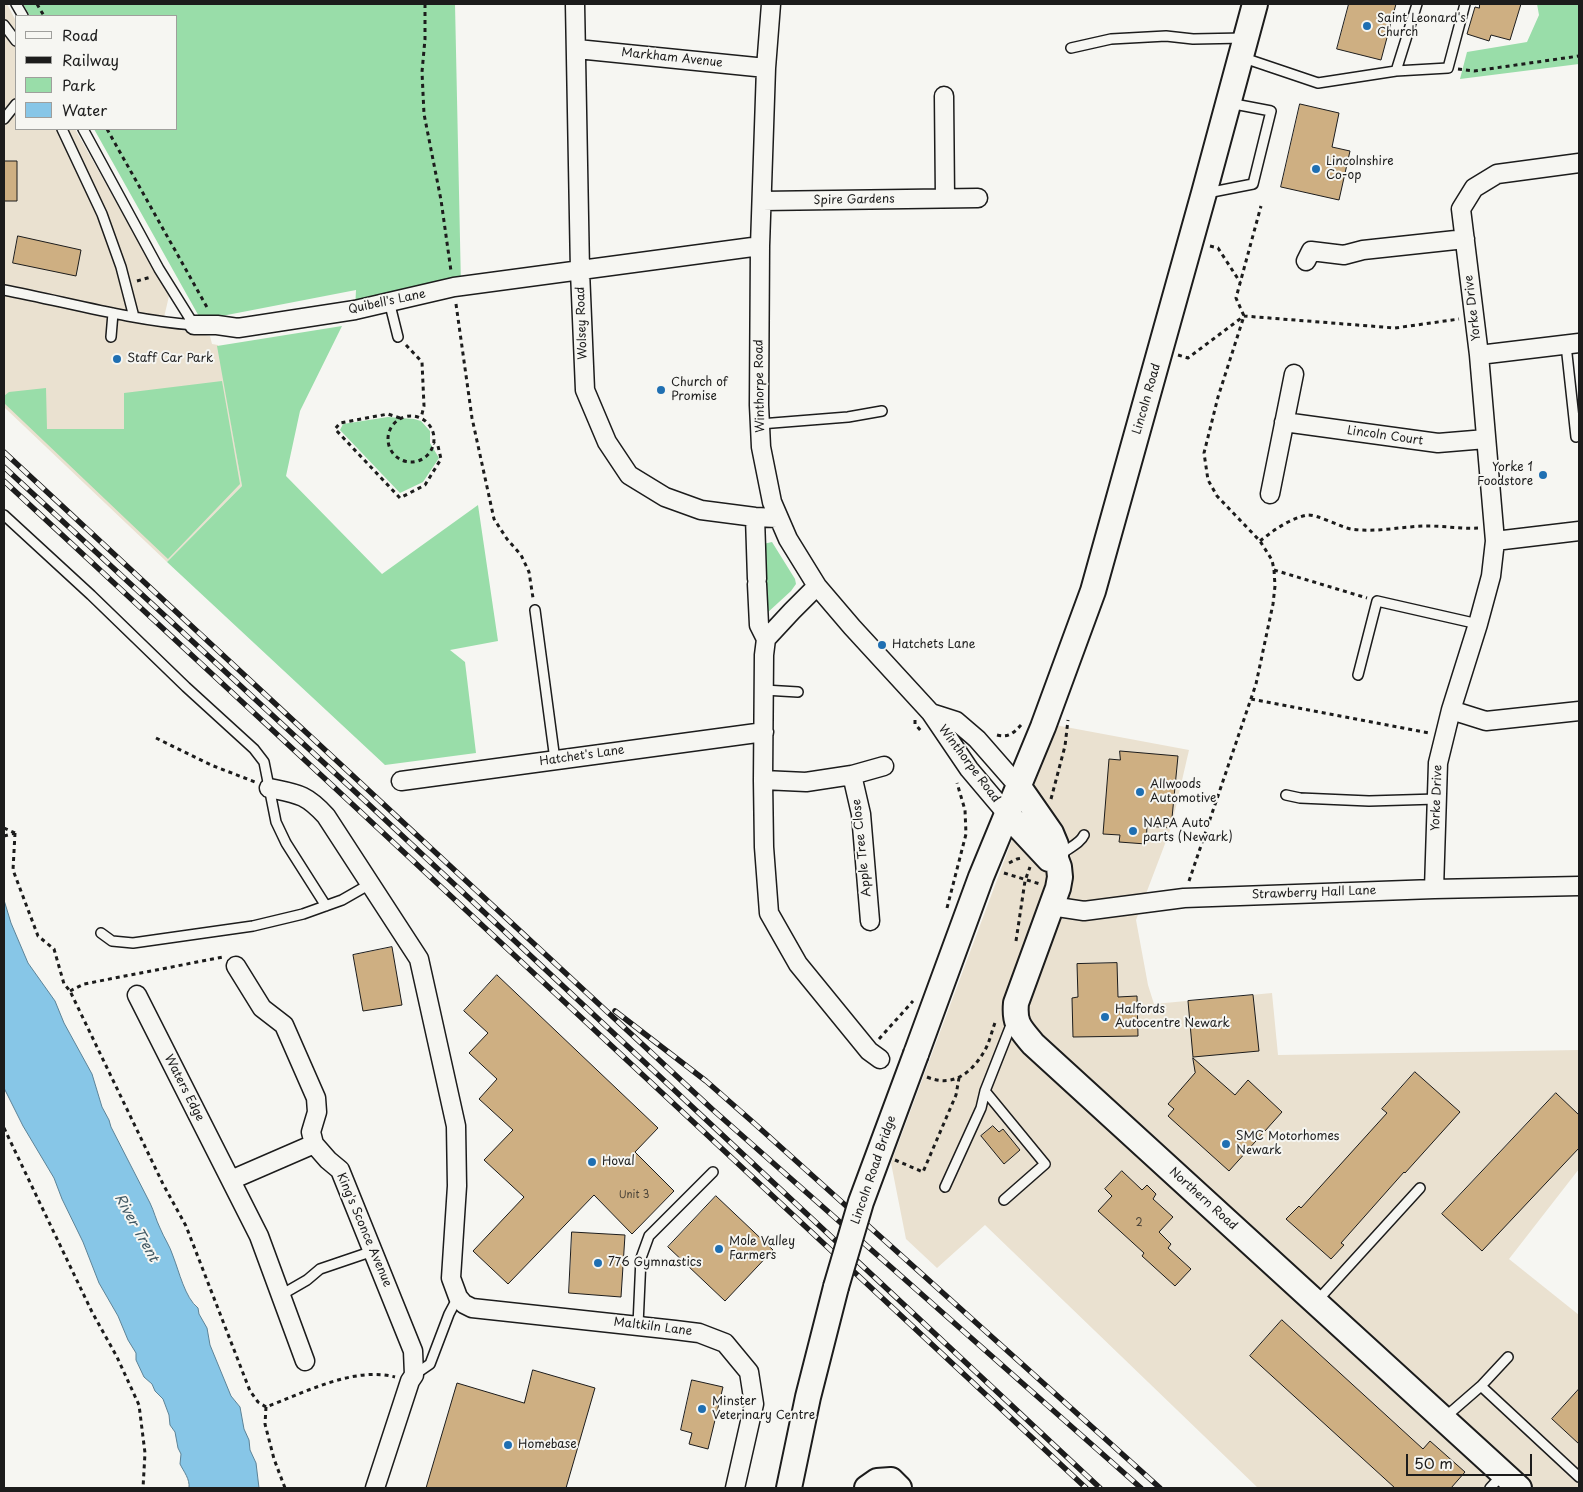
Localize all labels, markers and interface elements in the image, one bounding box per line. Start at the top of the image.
place label: Saint Leonard's Church [1377,12,1466,40]
legend [15,15,178,130]
marker: Saint Leonard's Church [1361,20,1373,32]
text: Road [62,23,98,46]
street label: Markham Avenue [621,46,723,70]
text: Railway [62,48,119,71]
text: Park [62,73,96,96]
text: Water [62,98,107,121]
place label: Lincolnshire Co-op [1326,155,1394,183]
marker: Lincolnshire Co-op [1310,163,1322,175]
street label: Spire Gardens [813,192,895,208]
street label: Yorke Drive [1462,274,1484,342]
street label: Wolsey Road [574,286,590,360]
street label: Quibell's Lane [347,287,427,317]
street label: Winthorpe Road [752,339,768,433]
place label: Staff Car Park [127,352,213,366]
marker: Staff Car Park [111,353,123,365]
street label: Lincoln Road [1130,362,1164,436]
place label: Church of Promise [671,376,727,404]
marker: Church of Promise [655,384,667,396]
street label: Lincoln Court [1346,424,1424,448]
place label: Yorke 1 Foodstore [1477,461,1533,489]
marker: Yorke 1 Foodstore [1537,469,1549,481]
place label: Hatchets Lane [892,638,975,652]
marker: Hatchets Lane [876,639,888,651]
street label: Winthorpe Road [935,722,1003,806]
street label: Hatchet's Lane [538,743,626,769]
street label: Yorke Drive [1429,765,1445,831]
place label: Allwoods Automotive [1150,778,1216,806]
marker: Allwoods Automotive [1134,786,1146,798]
street label: Apple Tree Close [850,798,874,898]
place label: NAPA Auto parts (Newark) [1143,817,1233,845]
marker: NAPA Auto parts (Newark) [1127,825,1139,837]
street label: Strawberry Hall Lane [1251,884,1377,902]
place label: Halfords Autocentre Newark [1115,1003,1230,1031]
marker: Halfords Autocentre Newark [1099,1011,1111,1023]
street label: Waters Edge [161,1052,207,1124]
street label: Lincoln Road Bridge [849,1114,899,1226]
place label: SMC Motorhomes Newark [1236,1130,1339,1158]
marker: SMC Motorhomes Newark [1220,1138,1232,1150]
place label: Hoval [602,1155,635,1169]
marker: Hoval [586,1156,598,1168]
street label: Northern Road [1166,1165,1240,1233]
street label: King's Sconce Avenue [333,1171,395,1289]
house number: Unit 3 [619,1189,649,1201]
water label: River Trent [110,1191,162,1265]
house number: 2 [1135,1217,1143,1229]
place label: Mole Valley Farmers [729,1235,795,1263]
marker: Mole Valley Farmers [713,1243,725,1255]
place label: 776 Gymnastics [608,1256,702,1270]
marker: 776 Gymnastics [592,1257,604,1269]
street label: Maltkiln Lane [613,1315,693,1339]
place label: Minster Veterinary Centre [712,1395,815,1423]
marker: Minster Veterinary Centre [696,1403,708,1415]
place label: Homebase [518,1438,577,1452]
marker: Homebase [502,1439,514,1451]
scale bar [1408,1444,1534,1476]
text: 50 m [1414,1451,1453,1474]

